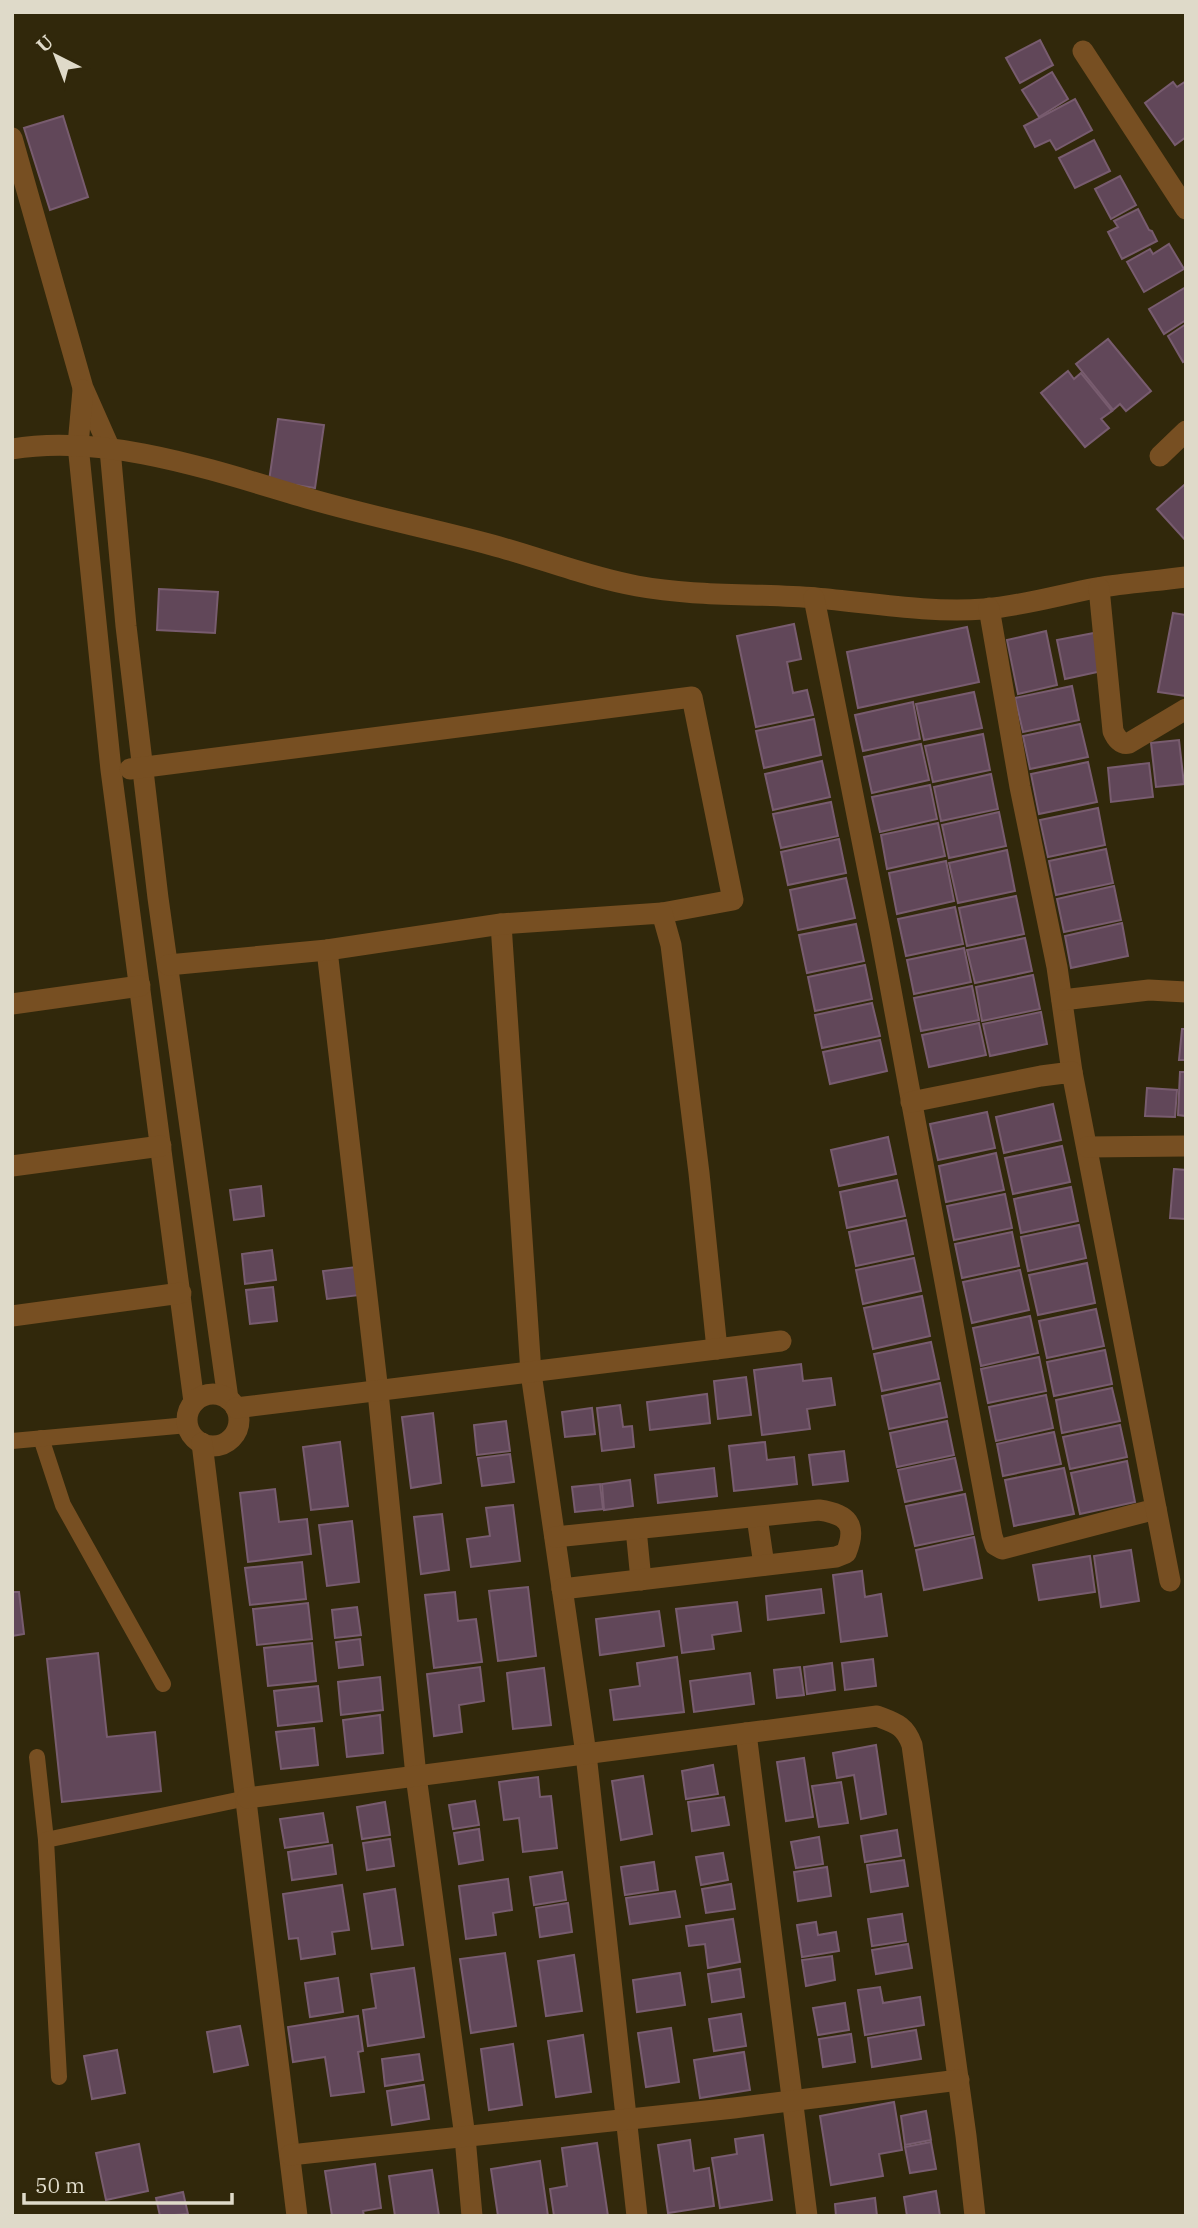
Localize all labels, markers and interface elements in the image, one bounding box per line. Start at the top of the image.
north arrow [21,21,91,91]
text: U [31,30,58,57]
scale bar [24,2162,233,2206]
text: 50 m [35,2171,85,2199]

